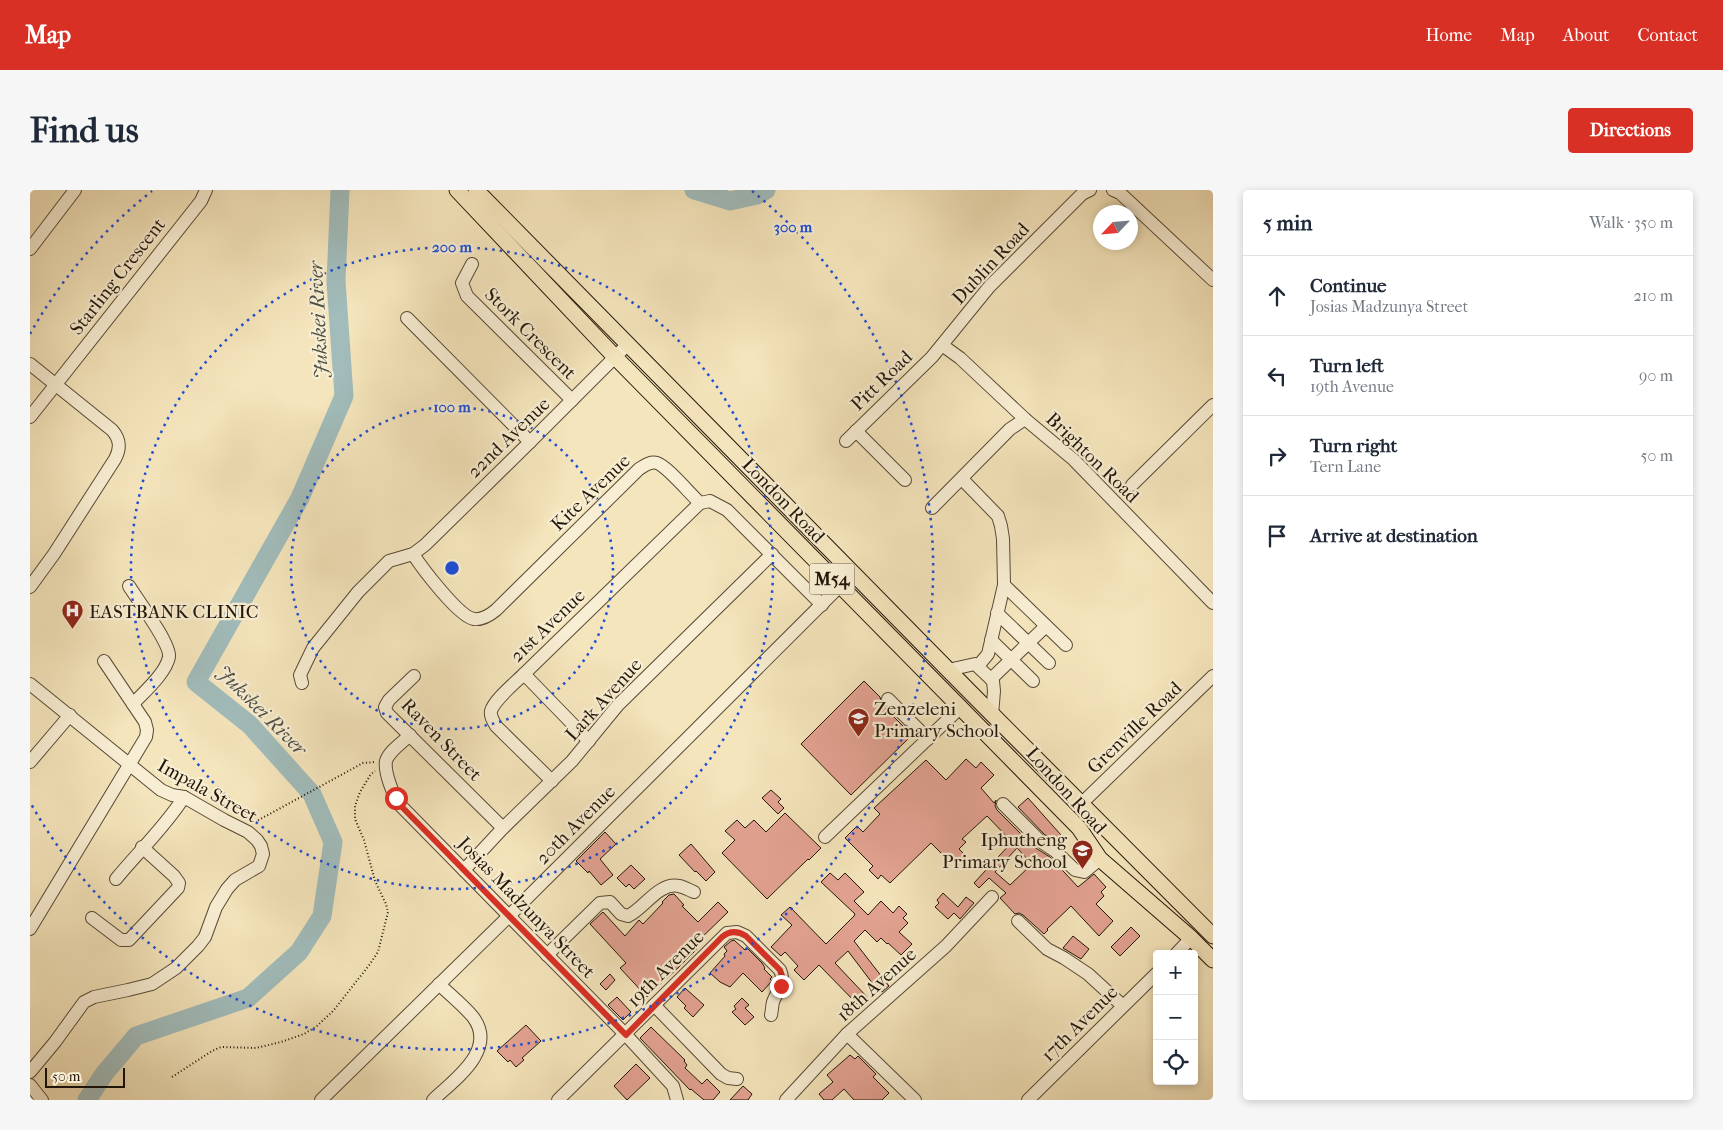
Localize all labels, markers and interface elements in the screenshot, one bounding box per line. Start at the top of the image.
text: Map [25,21,71,49]
text: Home [1425,25,1472,46]
text: Map [1500,25,1535,46]
text: About [1563,25,1609,46]
text: Contact [1637,25,1698,46]
button: Directions [1568,108,1693,153]
text: Find us [30,110,139,151]
north arrow [1093,205,1138,250]
text: 5 min [1263,211,1312,235]
text: Walk · 350 m [1589,213,1673,232]
street label: Starling Crescent [65,214,170,339]
text: 300 m [774,218,813,236]
street label: Dublin Road [947,218,1034,309]
text: 200 m [432,238,472,256]
water label: Jukskei River [304,259,333,379]
text: Continue [1310,275,1386,297]
icon: ahead [1263,282,1291,310]
street label: Stork Crescent [480,283,581,384]
text: 210 m [1634,286,1673,305]
text: Josias Madzunya Street [1310,297,1468,316]
street label: Pitt Road [846,346,917,415]
text: Turn left [1310,355,1384,377]
icon: left [1263,362,1291,390]
text: 90 m [1639,366,1673,385]
text: 19th Avenue [1310,377,1394,396]
street label: 22nd Avenue [463,393,555,483]
text: 100 m [433,398,471,416]
street label: Brighton Road [1041,408,1144,508]
text: Turn right [1310,435,1397,457]
icon: right [1263,442,1291,470]
text: 50 m [1641,446,1673,465]
street label: Kite Avenue [547,450,635,536]
street label: London Road [737,454,830,548]
text: Tern Lane [1310,457,1381,476]
icon: arrive [1263,522,1291,550]
text: Arrive at destination [1310,525,1478,547]
centre of rings [443,559,461,577]
road number: M54 [810,564,854,594]
street label: 21st Avenue [506,585,590,667]
hospital icon: EASTBANK CLINIC [61,599,85,630]
place label: EASTBANK CLINIC [89,601,259,623]
street label: Lark Avenue [561,654,647,745]
water label: Jukskei River [212,661,313,762]
street label: Grenville Road [1083,677,1187,778]
street label: Raven Street [396,694,486,786]
place label: Zenzeleni Primary School [874,698,999,742]
school or university icon: Zenzeleni Primary School [846,707,870,738]
street label: London Road [1022,743,1111,839]
street label: Impala Street [154,754,261,827]
street label: 20th Avenue [531,780,620,869]
route start [385,787,408,810]
place label: Iphutheng Primary School [942,829,1068,873]
street label: Josias Madzunya Street [452,831,600,983]
school or university icon: Iphutheng Primary School [1071,838,1095,869]
street label: 19th Avenue [623,926,709,1012]
street label: 18th Avenue [832,943,921,1026]
map controls [1153,950,1198,1085]
button: + [1153,950,1198,995]
route end [770,975,793,998]
street label: 17th Avenue [1037,981,1122,1066]
button: − [1153,995,1198,1040]
button: locate [1153,1040,1198,1085]
scale bar [45,1065,125,1088]
text: 50 m [52,1068,80,1085]

